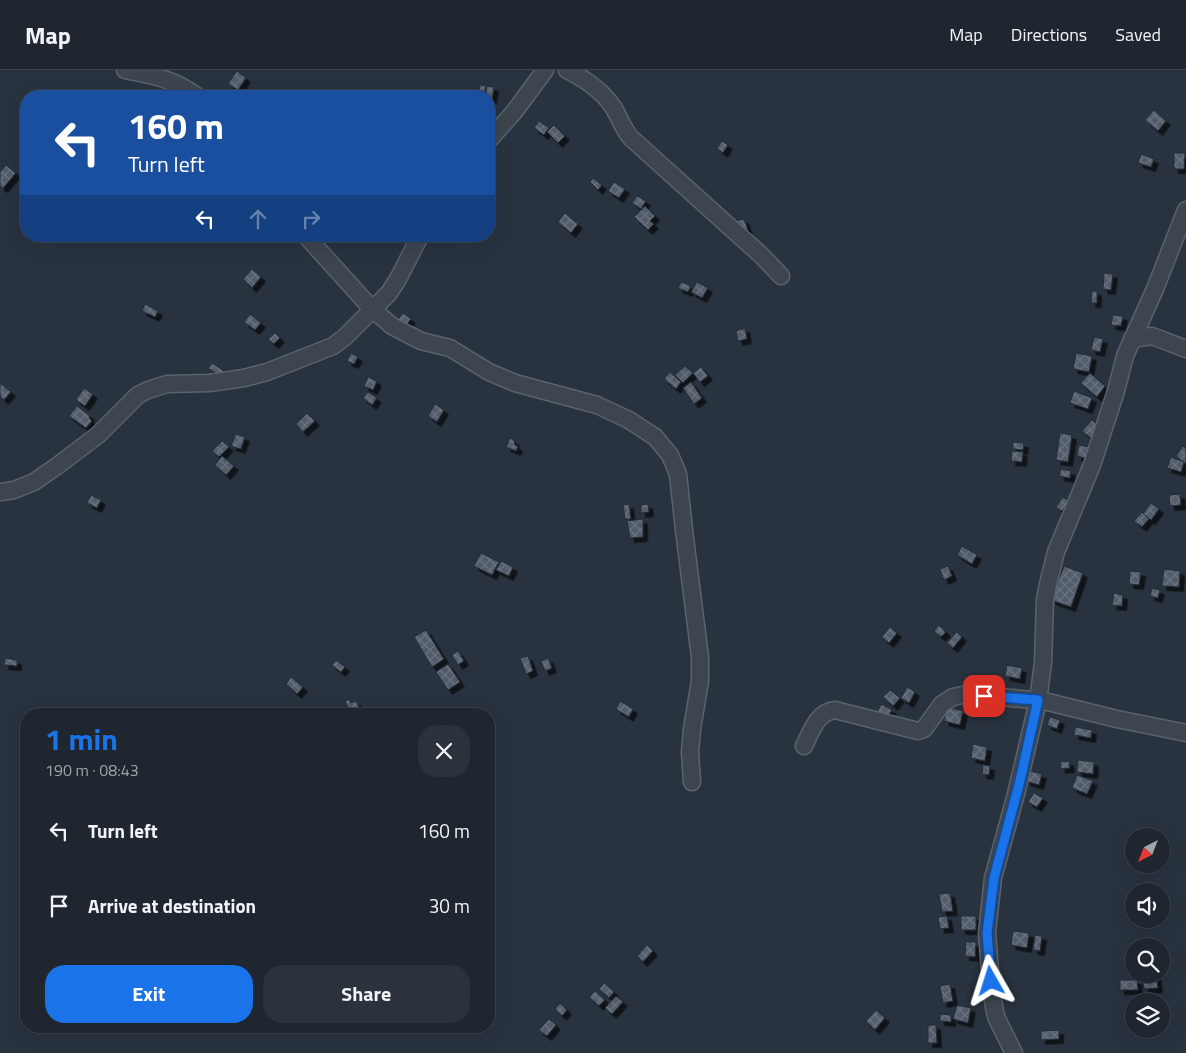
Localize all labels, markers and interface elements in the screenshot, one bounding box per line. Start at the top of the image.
text: Map [25,17,71,53]
text: Map [949,21,983,48]
text: Directions [1011,21,1087,48]
text: Saved [1115,21,1161,48]
text: 160 m [128,99,224,153]
icon: left [45,110,110,175]
text: Turn left [128,147,205,181]
icon: left [191,205,219,233]
icon: ahead [244,205,272,233]
icon: right [297,205,325,233]
pin [963,675,1005,717]
icon: arrive [970,682,998,710]
text: 1 min [45,716,118,762]
button: close [418,725,470,777]
text: 190 m · 08:43 [45,758,139,782]
text: Turn left [88,816,158,845]
text: 160 m [418,816,470,845]
icon: left [45,817,73,845]
north arrow [1125,828,1170,872]
map controls [1125,828,1170,1038]
button: sound [1125,883,1170,928]
text: Arrive at destination [88,891,256,920]
text: 30 m [429,891,470,920]
icon: arrive [45,892,73,920]
button: search [1125,938,1170,983]
position arrow [964,954,1016,1006]
button: Exit [45,965,253,1023]
button: Share [263,965,470,1023]
button: layers [1125,993,1170,1038]

